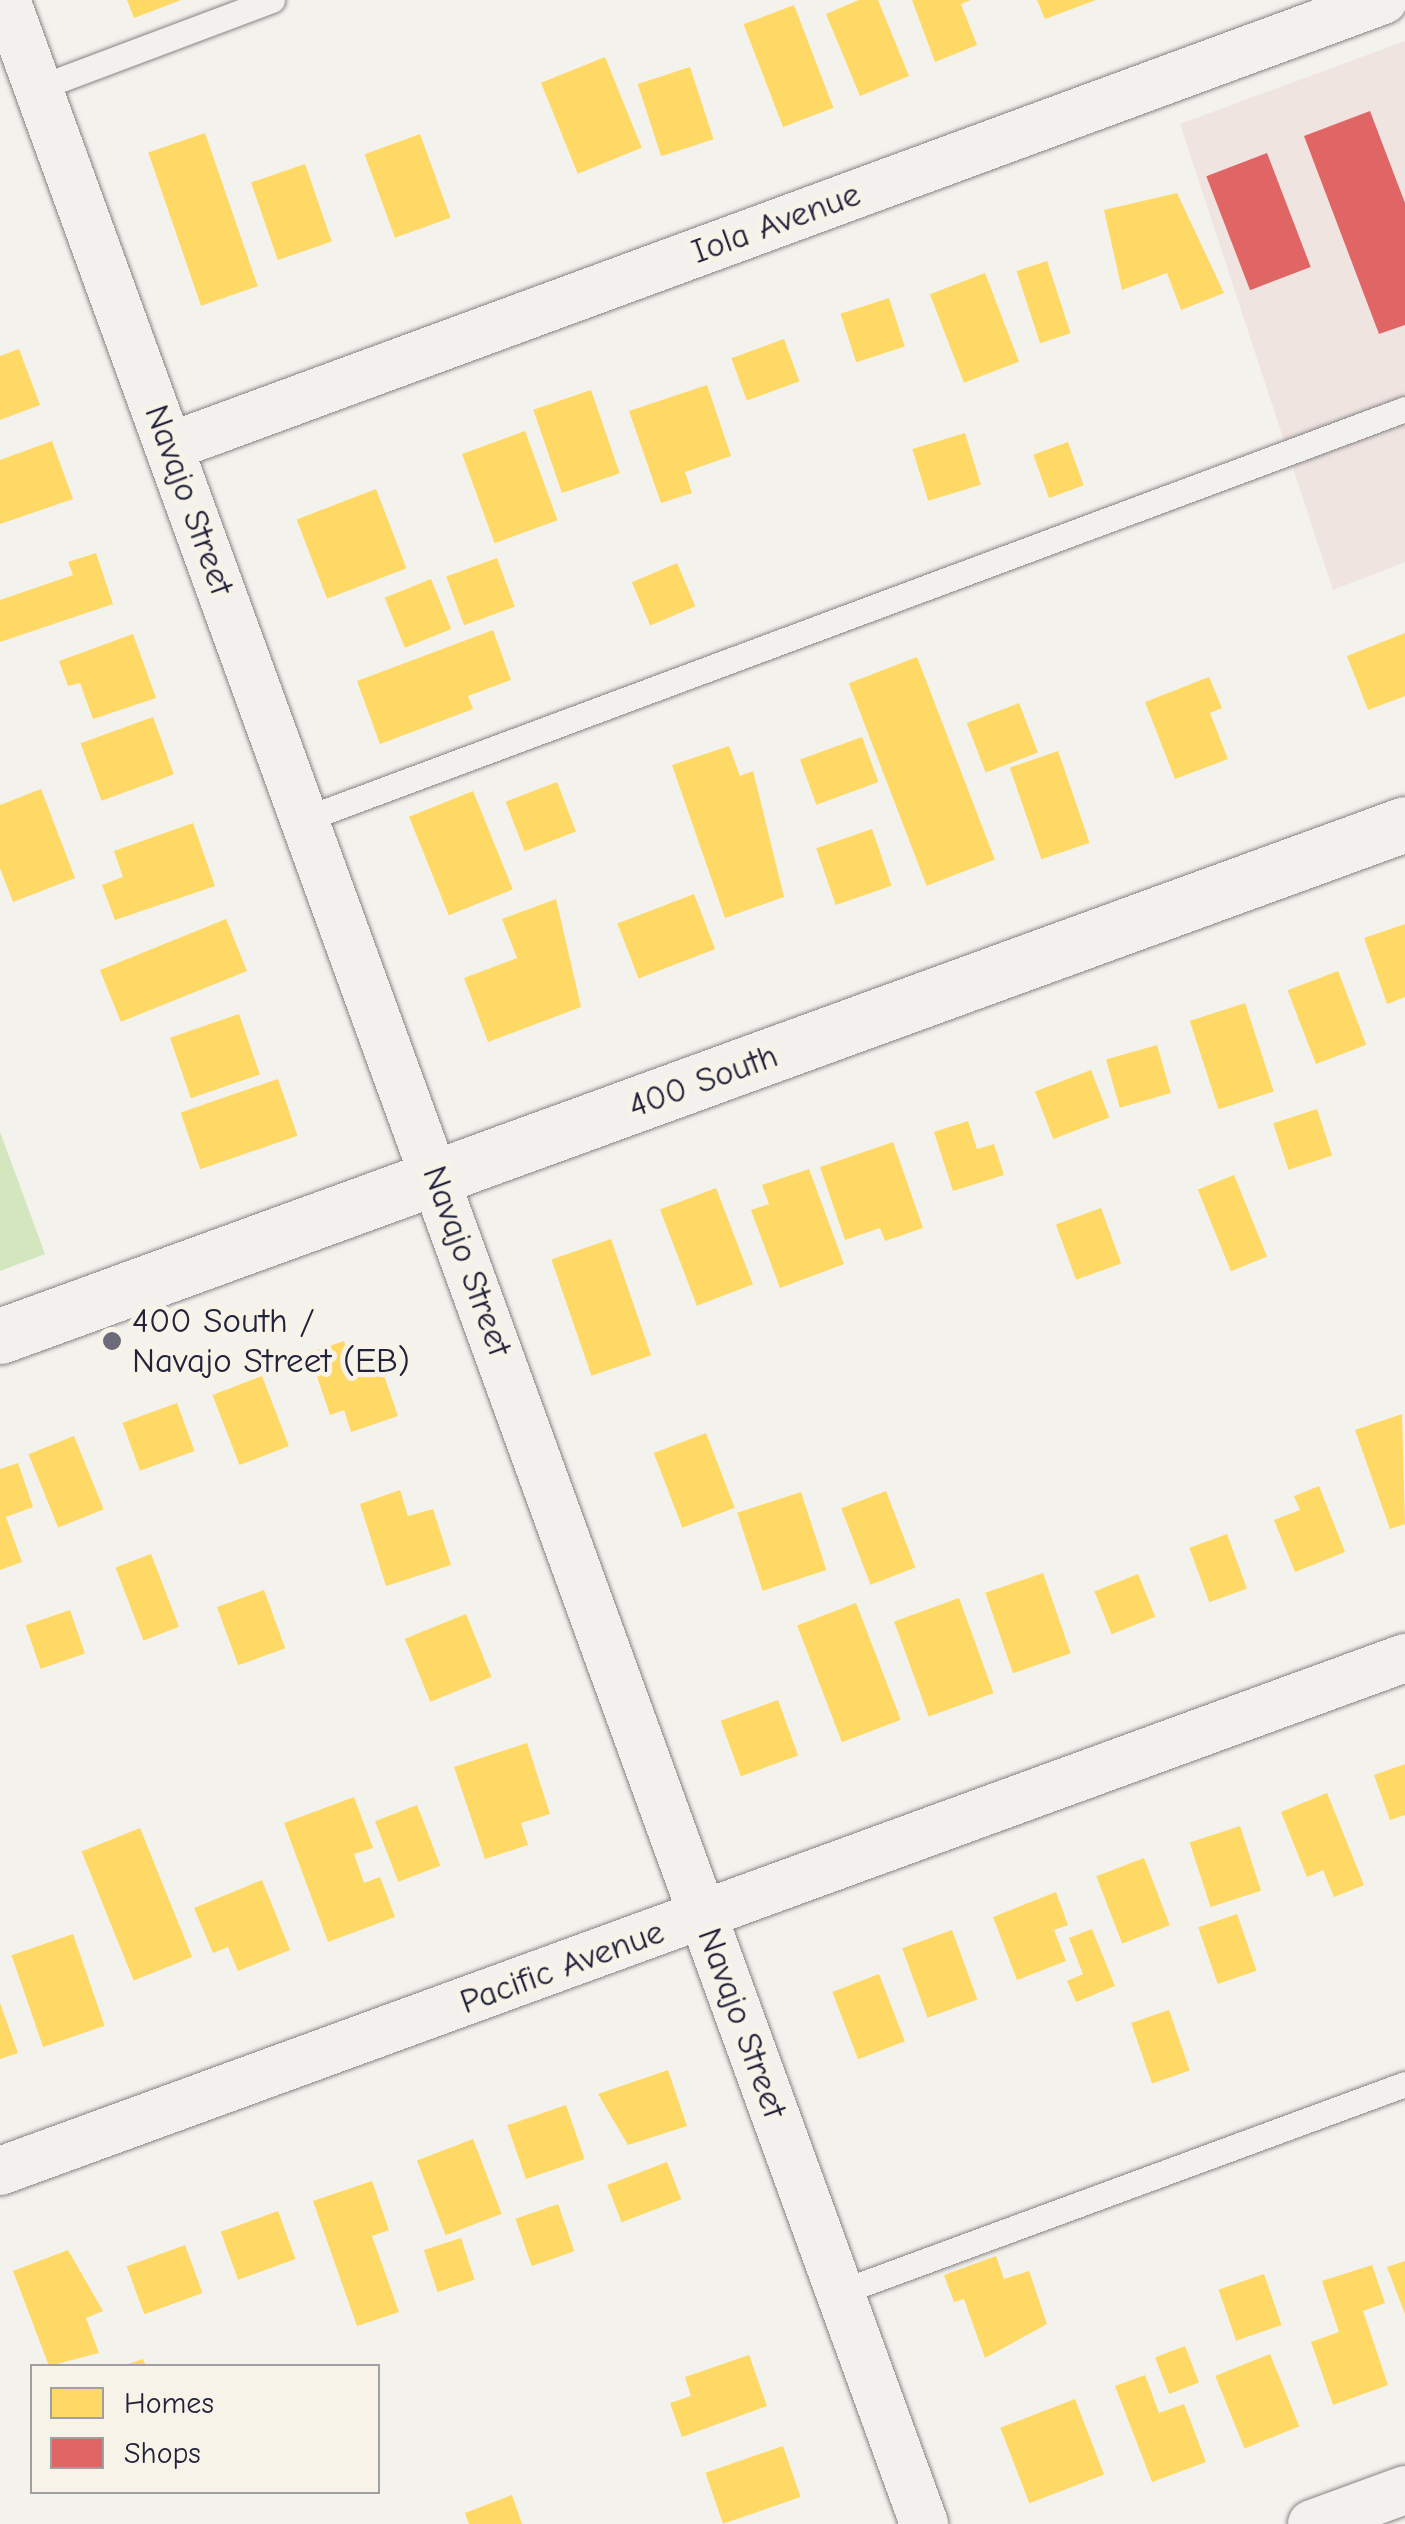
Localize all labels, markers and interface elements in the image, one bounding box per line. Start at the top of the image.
street label: Iola Avenue [686,173,866,273]
street label: Navajo Street [135,399,243,601]
street label: 400 South [623,1035,783,1127]
street label: Navajo Street [413,1160,521,1362]
place label: 400 South / Navajo Street (EB) [132,1300,410,1382]
marker: 400 South / Navajo Street (EB) [101,1330,123,1352]
street label: Pacific Avenue [454,1911,670,2023]
street label: Navajo Street [688,1922,796,2124]
legend [30,2364,380,2494]
text: Homes [124,2386,214,2421]
text: Shops [124,2436,201,2471]

